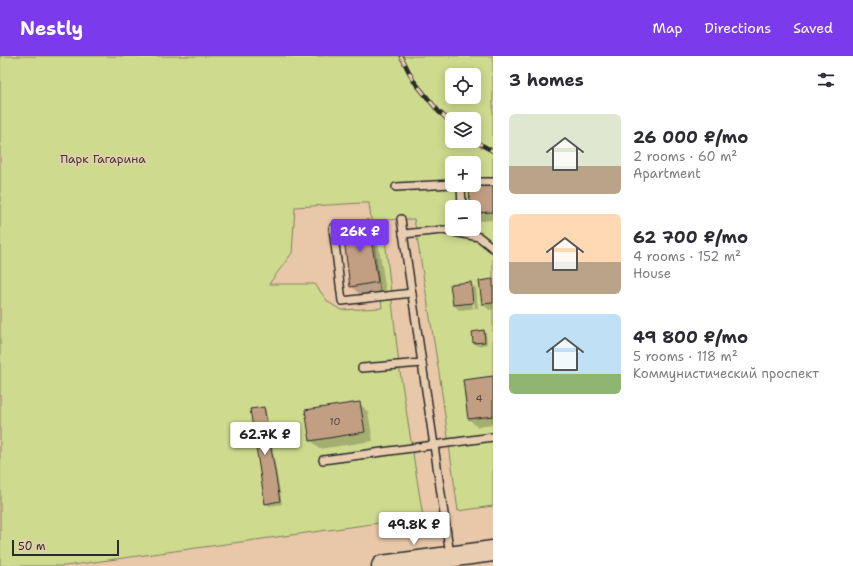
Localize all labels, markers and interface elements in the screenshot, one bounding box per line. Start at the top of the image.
text: Nestly [20,16,83,41]
text: Map [653,19,683,37]
text: Directions [705,19,771,37]
text: Saved [793,19,833,37]
map controls [445,68,481,236]
button: locate [445,68,481,104]
text: 3 homes [509,69,584,91]
icon: filters [815,69,837,91]
button: layers [445,112,481,148]
text: 26 000 ₽/mo [633,126,748,148]
icon: home [541,130,589,178]
text: 2 rooms · 60 m² [633,148,737,165]
park label: Парк Гагарина [60,151,146,167]
button: + [445,156,481,192]
text: Apartment [633,165,701,182]
button: − [445,200,481,236]
pin: 26K ₽ [332,219,388,253]
text: 26K ₽ [340,223,380,240]
text: 62 700 ₽/mo [633,226,748,248]
icon: home [541,230,589,278]
text: 4 rooms · 152 m² [633,248,741,265]
text: House [633,265,671,282]
text: 49 800 ₽/mo [633,326,748,348]
icon: home [541,330,589,378]
text: 5 rooms · 118 m² [633,348,738,365]
text: Коммунистический проспект [633,365,819,382]
house number: 4 [476,392,483,405]
house number: 10 [330,415,340,428]
pin: 62.7K ₽ [228,422,302,456]
text: 62.7K ₽ [239,426,291,443]
pin: 49.8K ₽ [377,512,451,546]
text: 49.8K ₽ [388,516,440,533]
scale bar [12,538,119,557]
text: 50 m [18,539,46,554]

